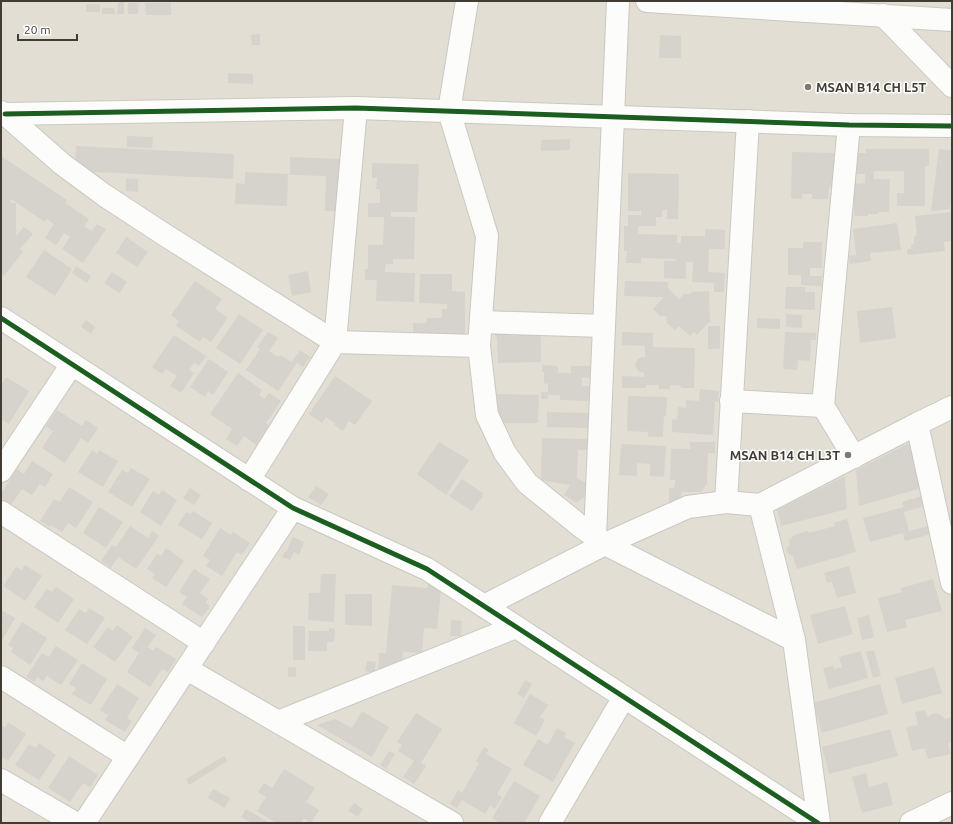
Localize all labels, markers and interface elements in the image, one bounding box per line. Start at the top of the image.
scale bar [18,16,77,42]
text: 20 m [24,23,51,36]
place label: MSAN B14 CH L5T [816,80,927,94]
marker: MSAN B14 CH L5T [803,82,813,92]
place label: MSAN B14 CH L3T [730,448,840,462]
marker: MSAN B14 CH L3T [843,450,853,460]

